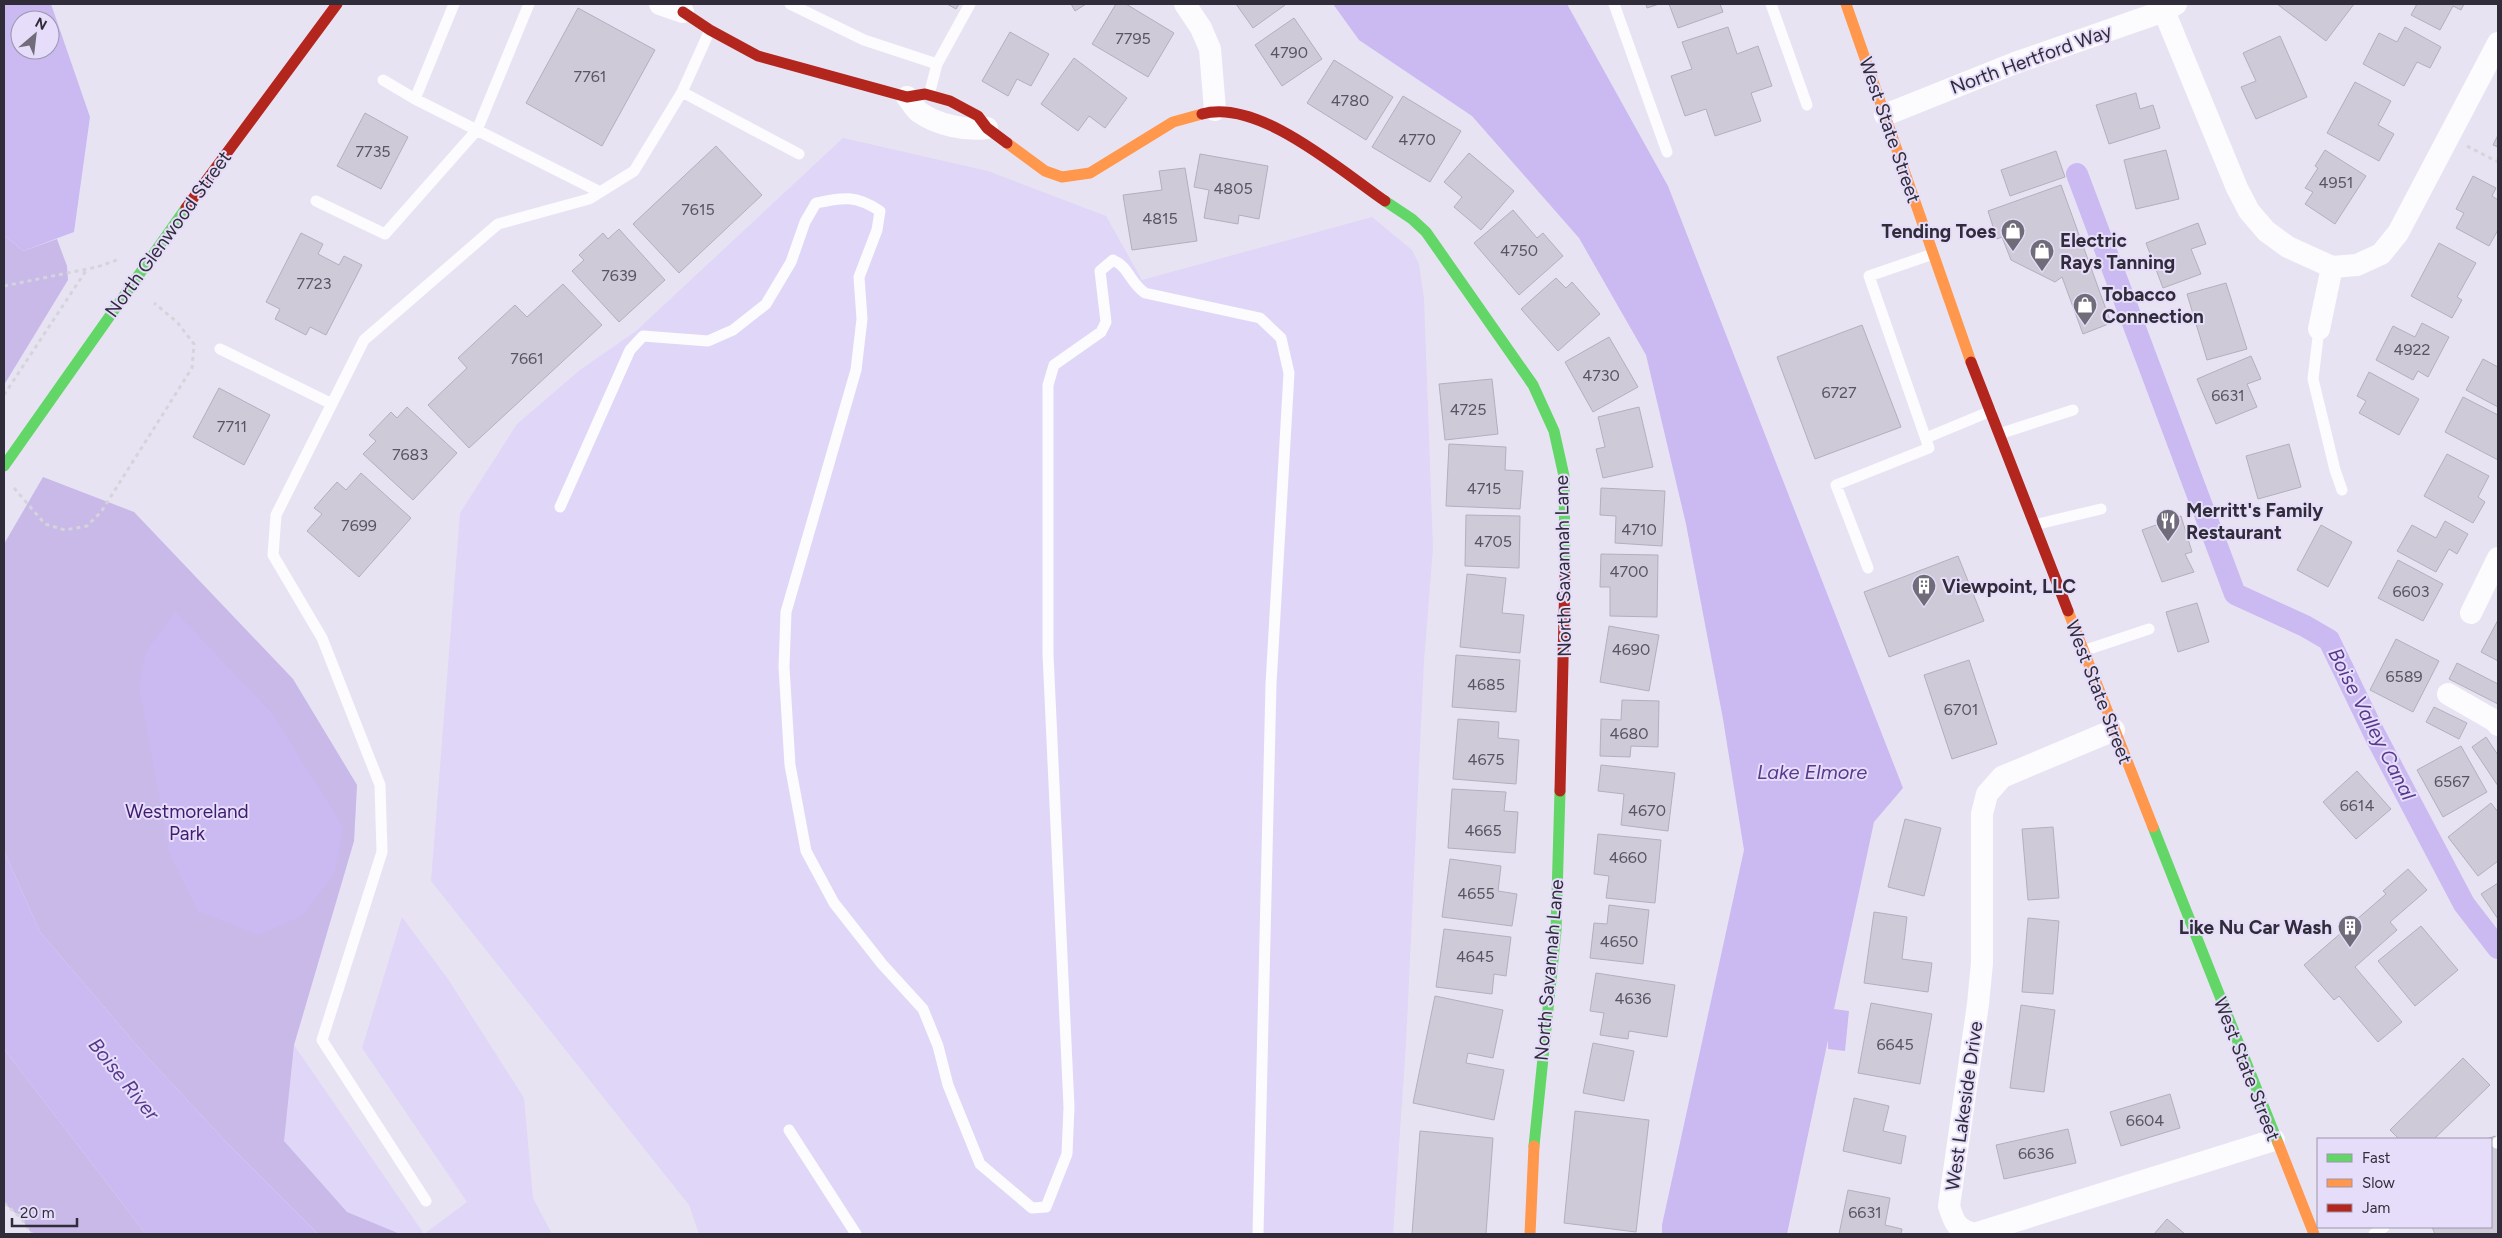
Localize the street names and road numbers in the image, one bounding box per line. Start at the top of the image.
street label: North Hertford Way [1947,19,2115,99]
street label: West State Street [1854,54,1926,206]
street label: North Glenwood Street [100,146,236,322]
street label: North Savannah Lane [1550,475,1576,657]
street label: West State Street [2061,617,2137,767]
street label: North Savannah Lane [1530,878,1568,1062]
street label: West State Street [2209,994,2285,1144]
street label: West Lakeside Drive [1941,1020,1987,1192]

